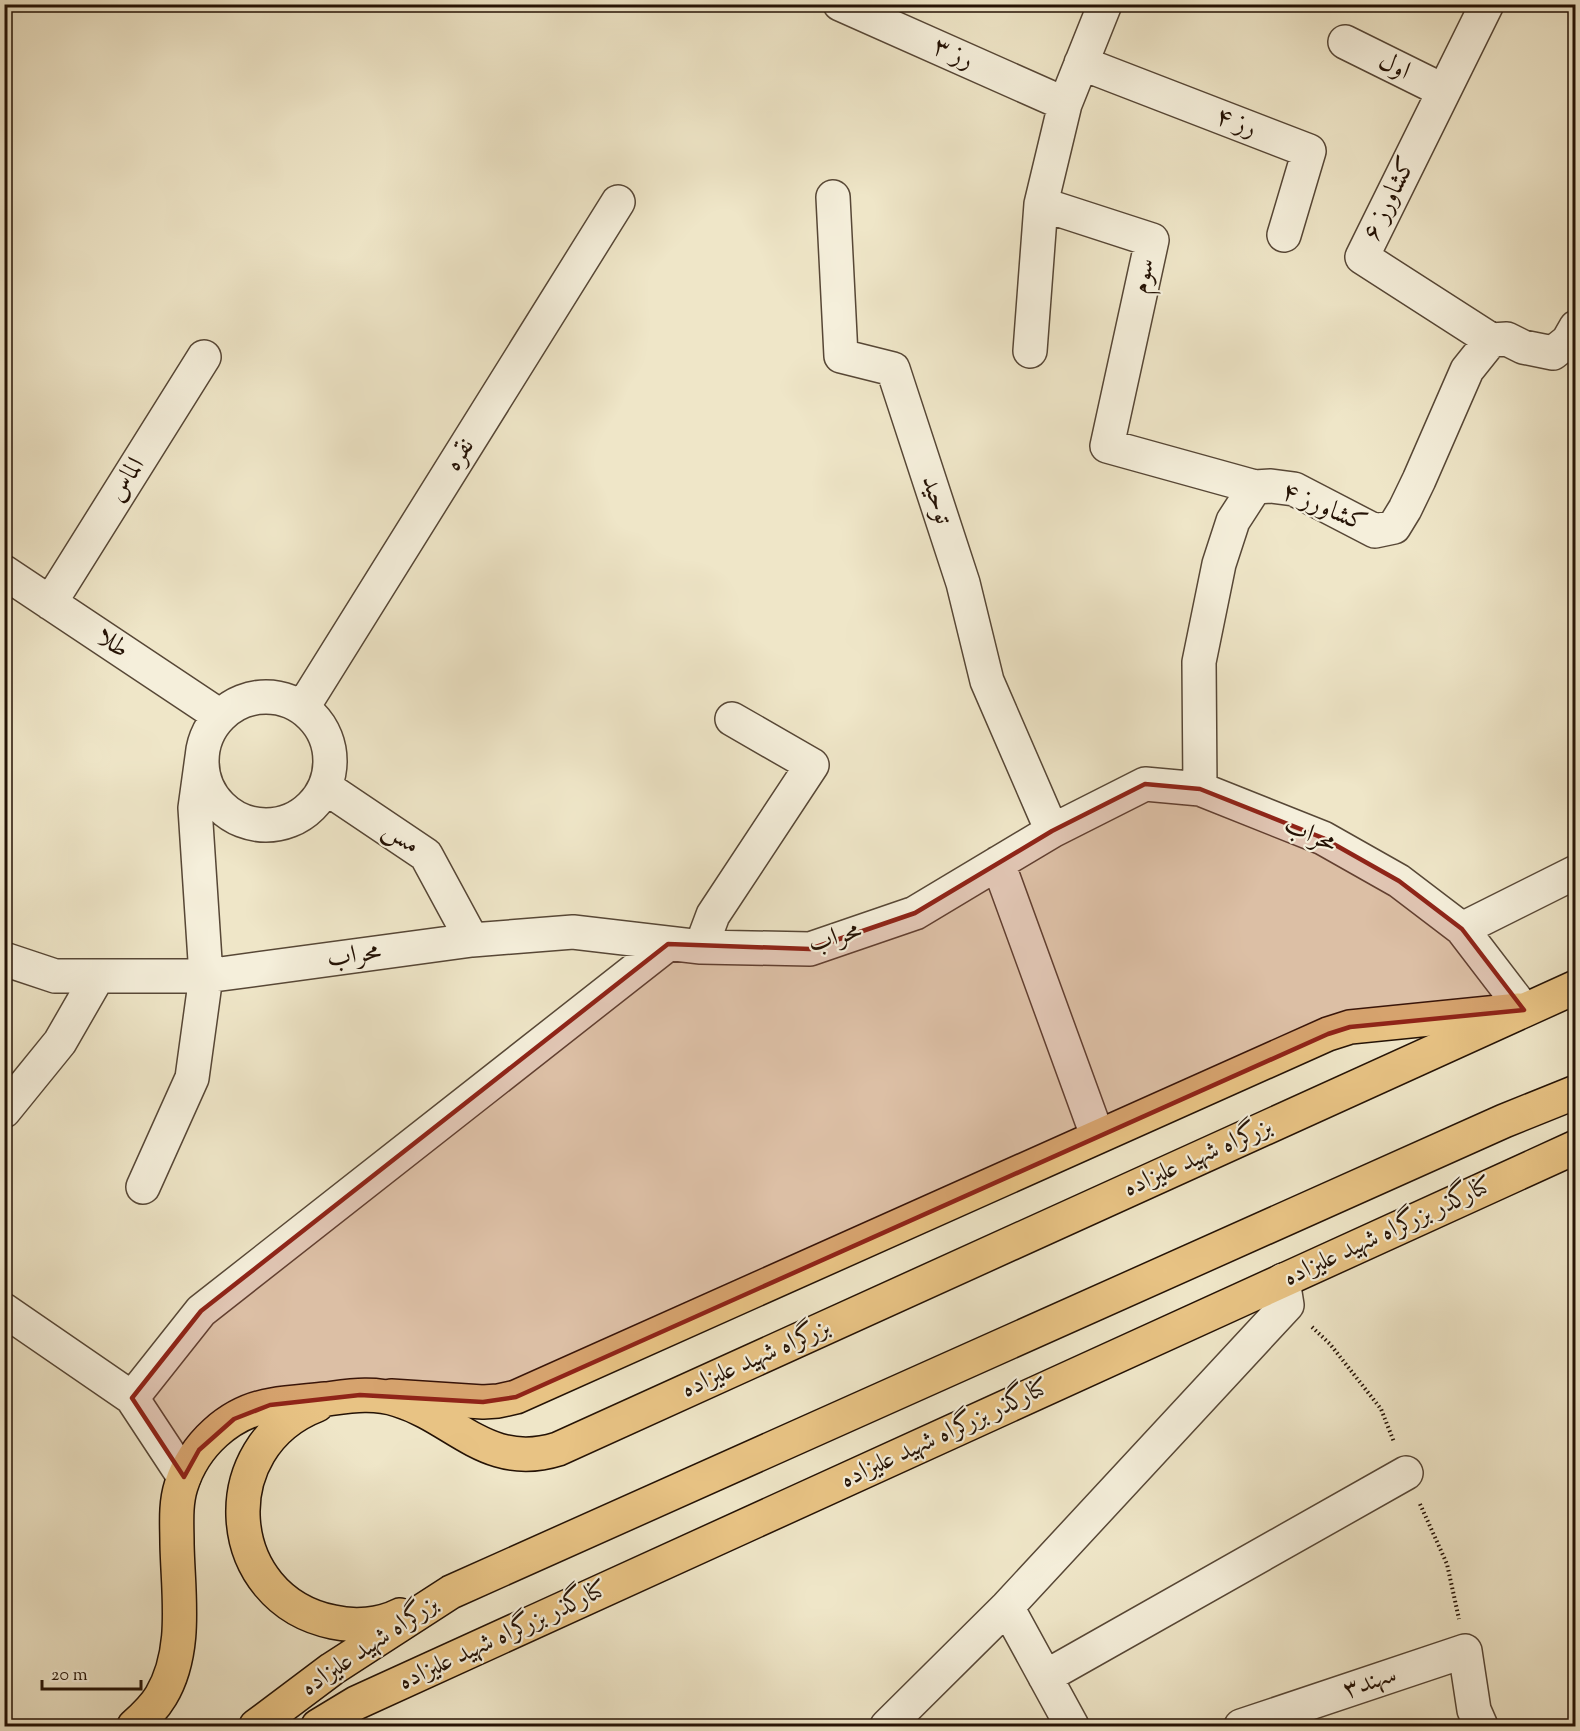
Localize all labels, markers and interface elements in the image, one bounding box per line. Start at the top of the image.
street label: رز ۳ [927,29,979,79]
street label: اول [1372,43,1416,91]
street label: رز ۴ [1210,98,1262,148]
street label: کشاورز ۶ [1354,151,1426,247]
street label: سوم [1122,255,1168,298]
street label: نقره [435,431,485,479]
street label: الماس [99,450,155,510]
street label: توحید [911,471,962,530]
street label: کشاورز ۴ [1275,473,1373,543]
street label: طلا [88,620,136,668]
street label: محراب [1278,807,1343,863]
street label: مس [375,812,427,864]
street label: محراب [804,913,866,963]
street label: محراب [325,934,384,978]
street label: بزرگراه شهید علیزاده [1117,1108,1279,1207]
street label: کنارگذر بزرگراه شهید علیزاده [1277,1166,1499,1297]
street label: بزرگراه شهید علیزاده [675,1309,837,1408]
street label: کنارگذر بزرگراه شهید علیزاده [834,1368,1056,1499]
street label: کنارگذر بزرگراه شهید علیزاده [392,1570,614,1701]
street label: بزرگراه شهید علیزاده [293,1585,447,1706]
scale bar [42,1653,141,1691]
street label: سهند۳ [1338,1657,1402,1709]
text: 20 m [51,1663,88,1689]

